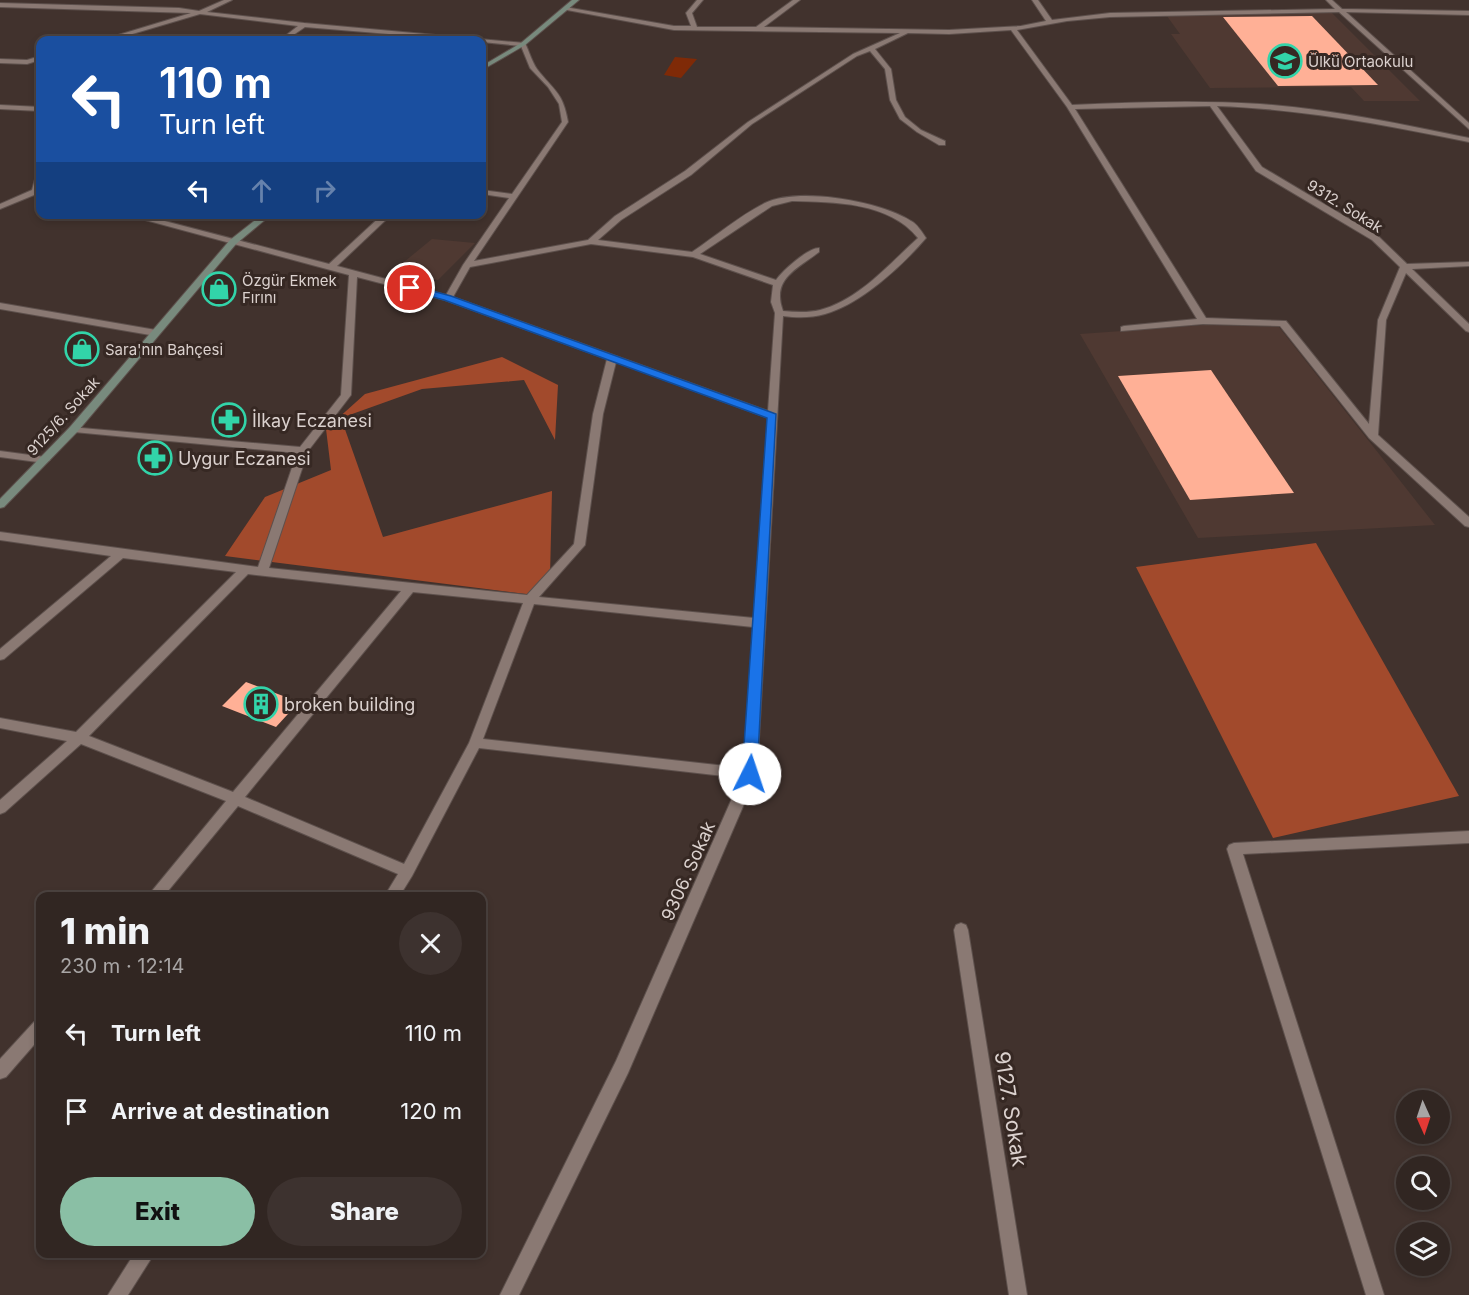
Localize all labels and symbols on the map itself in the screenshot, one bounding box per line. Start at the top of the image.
school or university icon: Ülkü Ortaokulu [1267,43,1303,79]
place label: Ülkü Ortaokulu [1308,52,1413,71]
street label: 9312. Sokak [1304,175,1387,237]
pin [384,262,435,313]
shop icon: Özgür Ekmek Fırını [201,271,237,307]
place label: Özgür Ekmek Fırını [242,271,338,307]
shop icon: Sara'nın Bahçesi [64,331,100,367]
place label: Sara'nın Bahçesi [105,340,223,359]
street label: 9125/6. Sokak [23,372,104,459]
pharmacy icon: İlkay Eczanesi [211,402,247,438]
place label: İlkay Eczanesi [252,409,372,431]
pharmacy icon: Uygur Eczanesi [137,440,173,476]
place label: Uygur Eczanesi [178,448,311,469]
building icon: broken building [243,686,279,722]
place label: broken building [284,694,415,715]
position arrow [718,742,782,806]
street label: 9306. Sokak [657,818,719,924]
street label: 9127. Sokak [990,1050,1033,1169]
north arrow [1396,1090,1450,1144]

